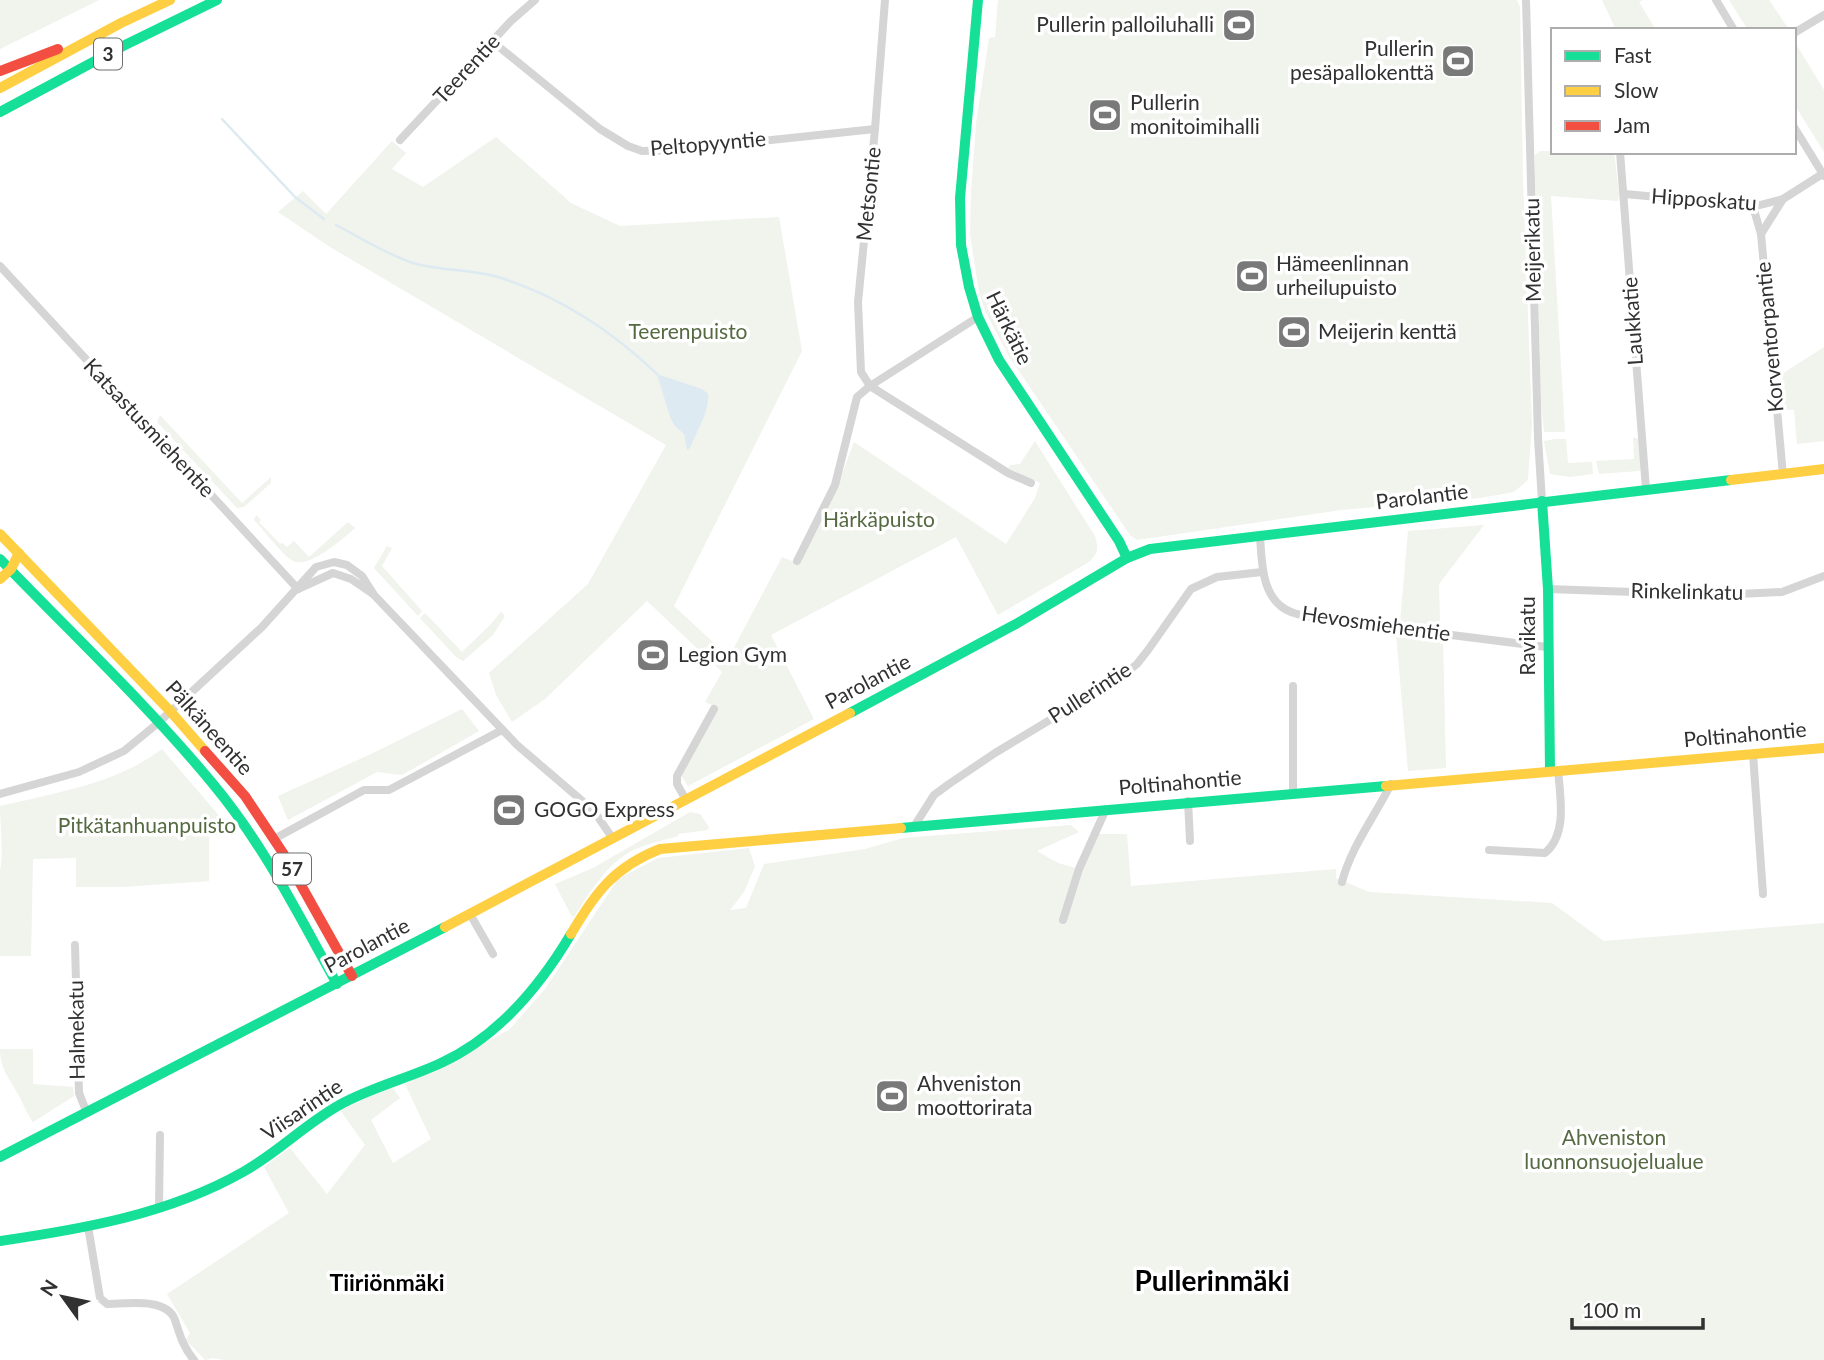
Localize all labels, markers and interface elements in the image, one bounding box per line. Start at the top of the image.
sports icon: Pullerin palloiluhalli [1220,6,1258,44]
place label: Pullerin palloiluhalli [1036,11,1214,36]
street label: Teerentie [427,28,504,108]
legend [1551,28,1796,154]
place label: Pullerin pesäpallokenttä [1290,35,1434,84]
road number: 3 [94,38,122,70]
sports icon: Pullerin pesäpallokenttä [1439,42,1477,80]
text: Fast [1614,42,1652,67]
text: Slow [1614,77,1659,102]
place label: Pullerin monitoimihalli [1130,89,1260,138]
sports icon: Pullerin monitoimihalli [1086,96,1124,134]
text: Jam [1614,112,1650,137]
street label: Peltopyyntie [649,125,767,160]
street label: Metsontie [850,146,885,242]
street label: Hipposkatu [1651,182,1758,215]
street label: Meijerikatu [1518,198,1545,302]
place label: Hämeenlinnan urheilupuisto [1276,250,1409,299]
sports icon: Hämeenlinnan urheilupuisto [1233,257,1271,295]
street label: Korventorpantie [1749,261,1788,413]
street label: Laukkatie [1616,276,1647,366]
street label: Härkätie [982,286,1039,368]
sports icon: Meijerin kenttä [1275,313,1313,351]
park label: Teerenpuisto [628,318,748,343]
place label: Meijerin kenttä [1318,318,1457,343]
street label: Katsastusmiehentie [79,352,221,501]
street label: Parolantie [1374,477,1469,514]
park label: Härkäpuisto [823,506,935,531]
street label: Rinkelinkatu [1630,577,1744,604]
street label: Ravikatu [1514,596,1539,676]
street label: Hevosmiehentie [1300,600,1452,645]
sports icon: Legion Gym [634,636,672,674]
place label: Legion Gym [678,641,787,666]
street label: Parolantie [820,648,914,714]
street label: Pullerintie [1043,656,1135,728]
street label: Pälkäneentie [161,675,259,779]
street label: Poltinahontie [1682,716,1807,751]
street label: Poltinahontie [1117,764,1242,799]
sports icon: GOGO Express [490,791,528,829]
place label: GOGO Express [534,796,675,821]
park label: Pitkätanhuanpuisto [58,812,236,837]
road number: 57 [273,854,311,884]
street label: Parolantie [319,912,413,978]
street label: Halmekatu [62,980,89,1080]
place label: Ahveniston moottorirata [917,1070,1033,1119]
street label: Viisarintie [256,1073,346,1145]
sports icon: Ahveniston moottorirata [873,1077,911,1115]
park label: Ahveniston luonnonsuojelualue [1524,1124,1704,1173]
north arrow [28,1262,98,1332]
district label: Pullerinmäki [1134,1263,1290,1297]
district label: Tiiriönmäki [329,1268,445,1296]
text: N [35,1275,62,1300]
scale bar [1572,1286,1703,1330]
text: 100 m [1582,1297,1641,1322]

